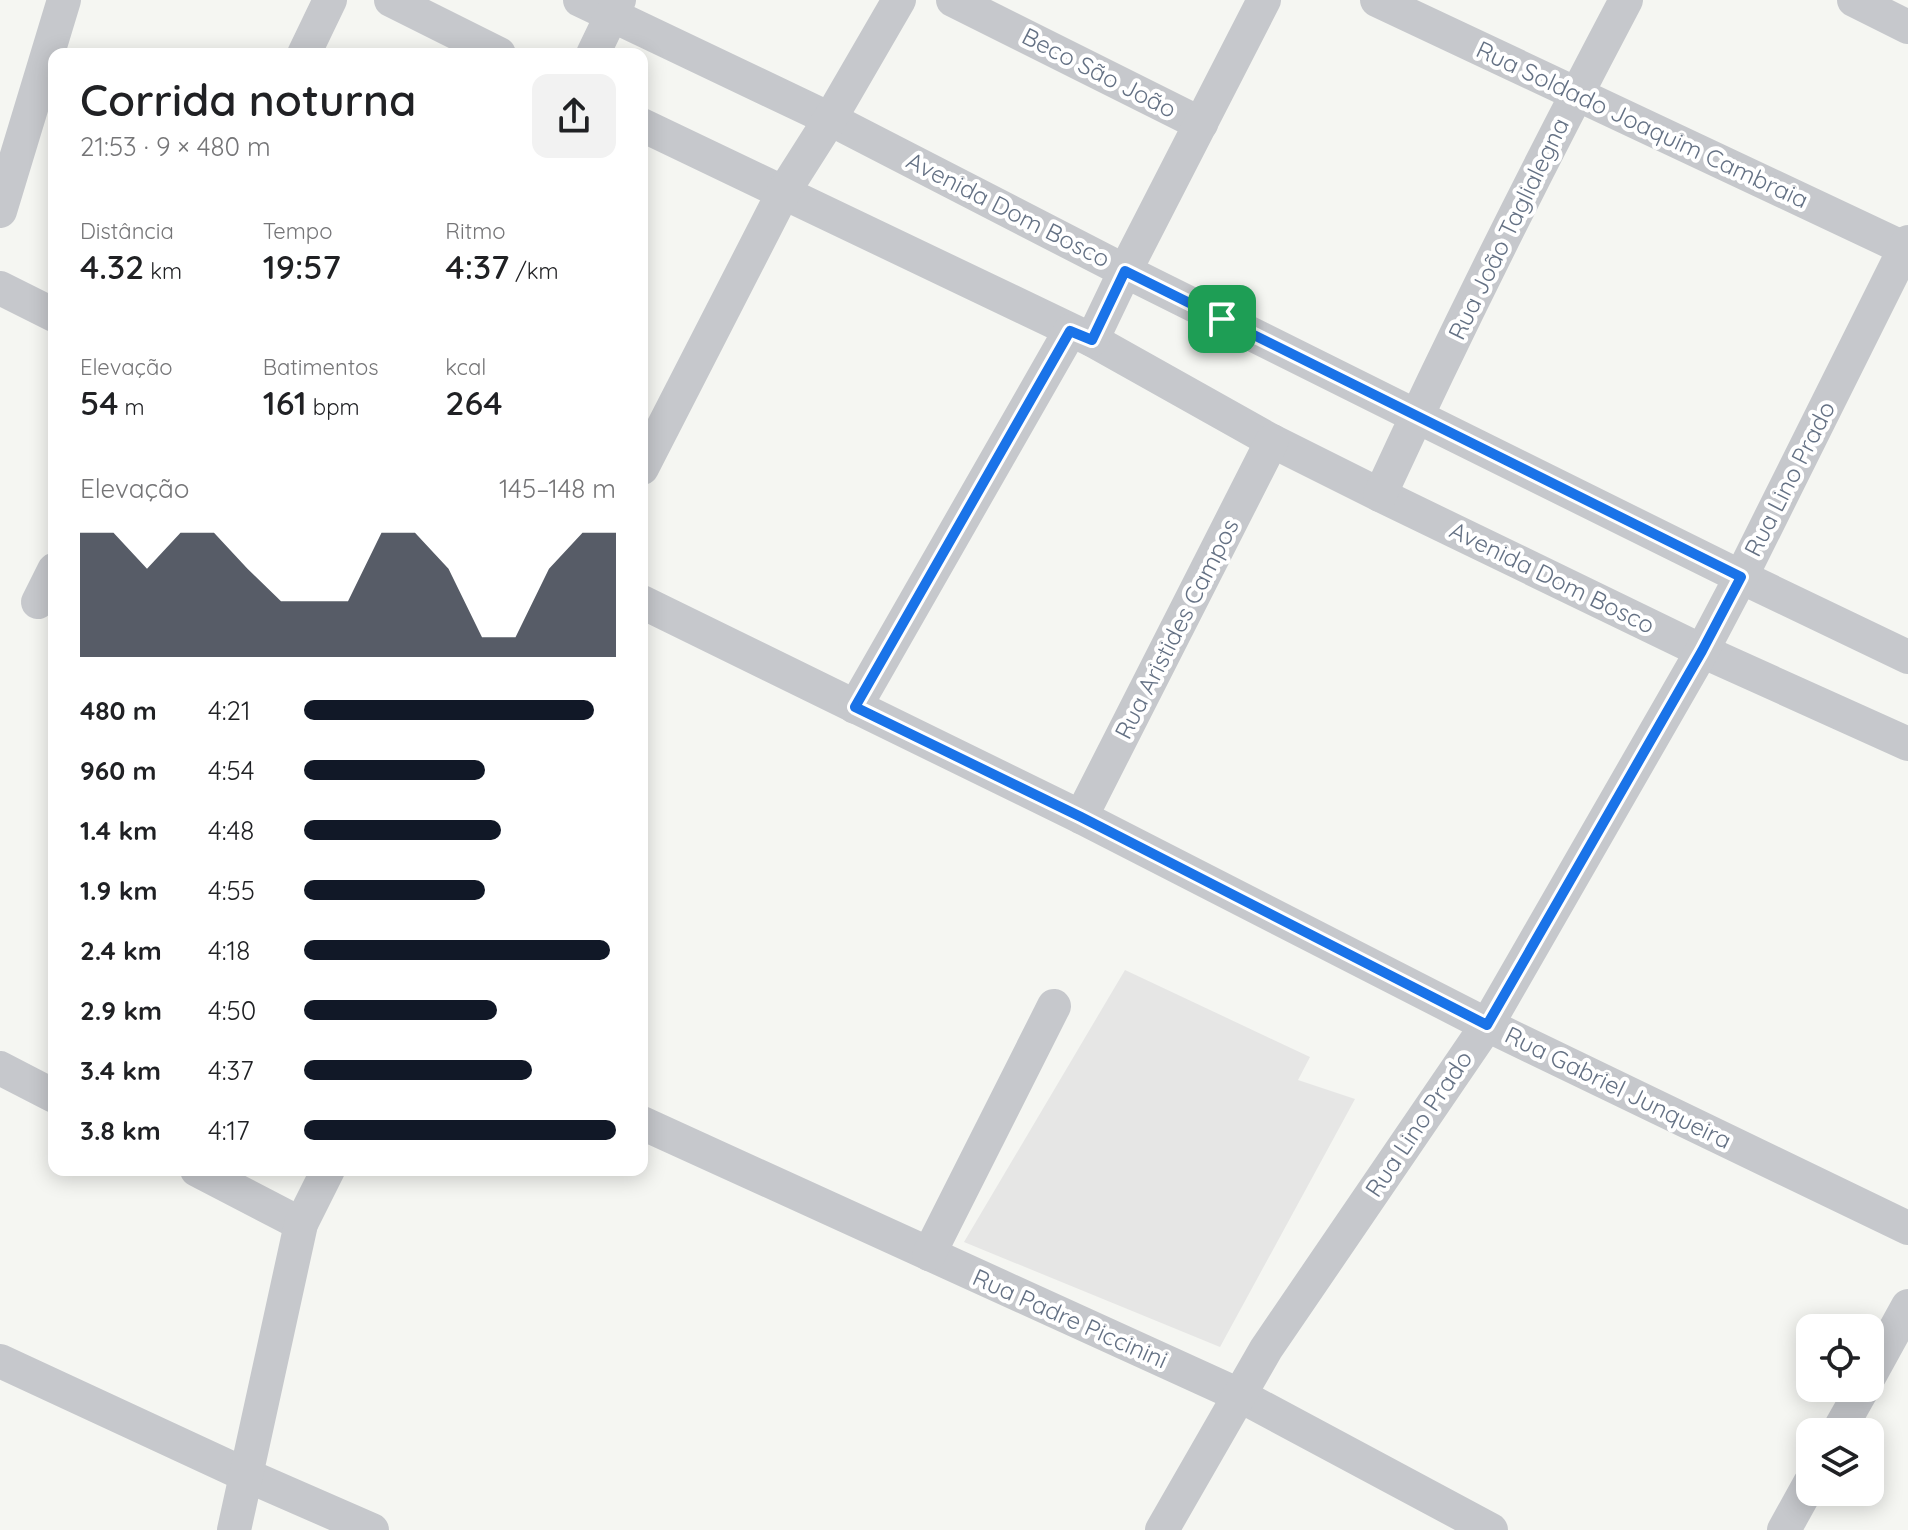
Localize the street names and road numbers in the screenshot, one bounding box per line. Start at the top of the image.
street label: Beco São João [1017,20,1182,124]
street label: Rua Soldado Joaquim Cambraia [1472,34,1813,214]
street label: Rua João Taglialegna [1441,113,1575,344]
street label: Avenida Dom Bosco [902,145,1115,273]
street label: Rua Lino Prado [1737,396,1841,561]
street label: Rua Aristides Campos [1108,513,1245,744]
street label: Avenida Dom Bosco [1445,514,1660,640]
street label: Rua Gabriel Junqueira [1500,1019,1737,1155]
street label: Rua Lino Prado [1358,1044,1478,1202]
street label: Rua Padre Piccinini [968,1262,1173,1375]

